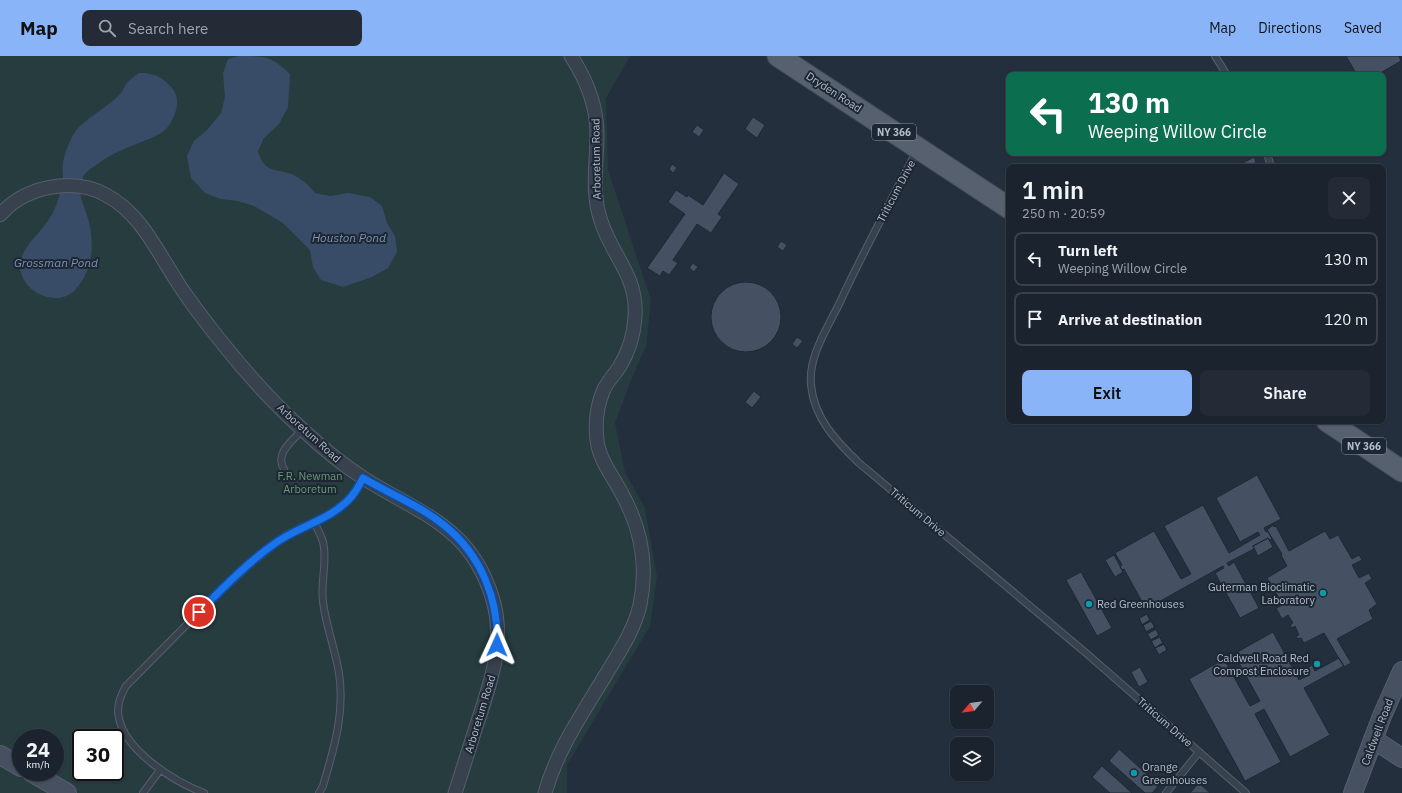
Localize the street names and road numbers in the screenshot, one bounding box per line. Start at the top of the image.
street label: Dryden Road [804,69,864,115]
street label: Arboretum Road [588,118,604,200]
road number: NY 366 [872,124,916,140]
street label: Triticum Drive [874,157,918,225]
street label: Arboretum Road [274,401,344,465]
road number: NY 366 [1342,438,1386,454]
street label: Triticum Drive [887,485,949,539]
street label: Arboretum Road [461,673,499,755]
street label: Triticum Drive [1134,694,1196,750]
street label: Caldwell Road [1358,697,1396,767]

